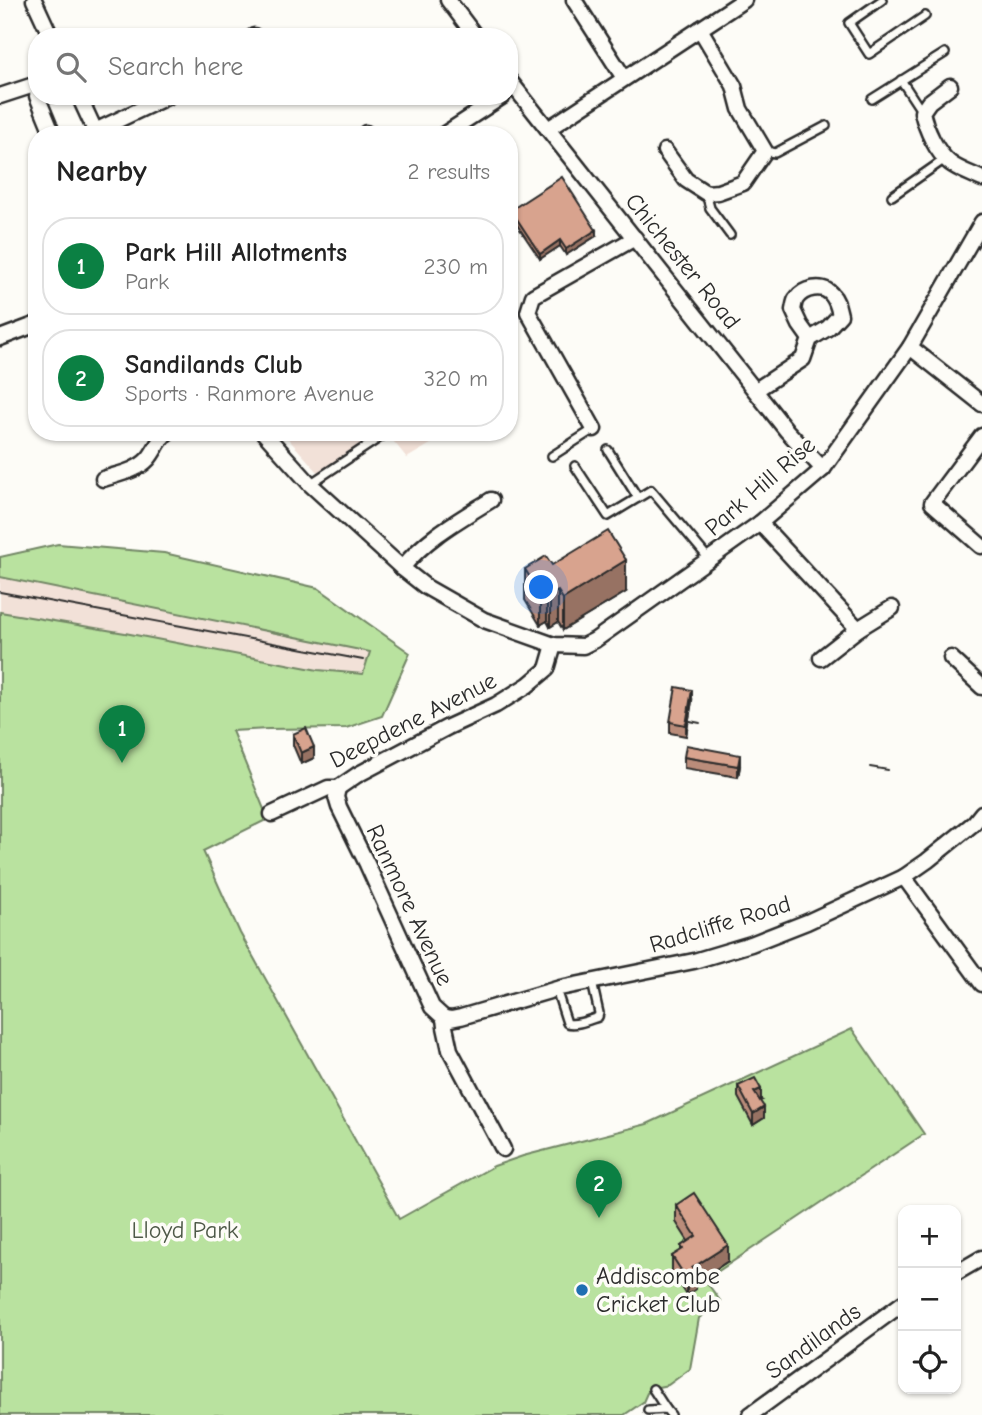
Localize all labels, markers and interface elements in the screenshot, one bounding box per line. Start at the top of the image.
search box [28,28,518,105]
icon: search [52,48,90,86]
text: Search here [108,52,243,82]
text: Nearby [56,154,147,189]
text: 2 results [408,158,490,185]
street label: Chichester Road [620,187,746,335]
text: Park Hill Allotments [125,238,347,268]
text: 1 [76,253,86,280]
text: 230 m [424,253,488,280]
text: Park [125,268,169,295]
text: Sandilands Club [125,350,303,380]
text: 2 [75,365,87,392]
text: 320 m [424,365,488,392]
text: Sports · Ranmore Avenue [125,380,374,407]
street label: Park Hill Rise [699,430,821,542]
your location [524,570,558,604]
street label: Deepdene Avenue [325,666,501,774]
pin: 1 [99,705,145,763]
street label: Ranmore Avenue [360,820,460,990]
street label: Radcliffe Road [646,889,794,959]
pin: 2 [576,1160,622,1218]
map controls [898,1205,961,1394]
button: + [898,1205,961,1268]
park label: Lloyd Park [132,1216,239,1244]
place label: Addiscombe Cricket Club [596,1262,720,1318]
button: − [898,1268,961,1331]
marker: Addiscombe Cricket Club [574,1282,590,1298]
street label: Sandilands [760,1297,866,1385]
button: locate [898,1331,961,1394]

